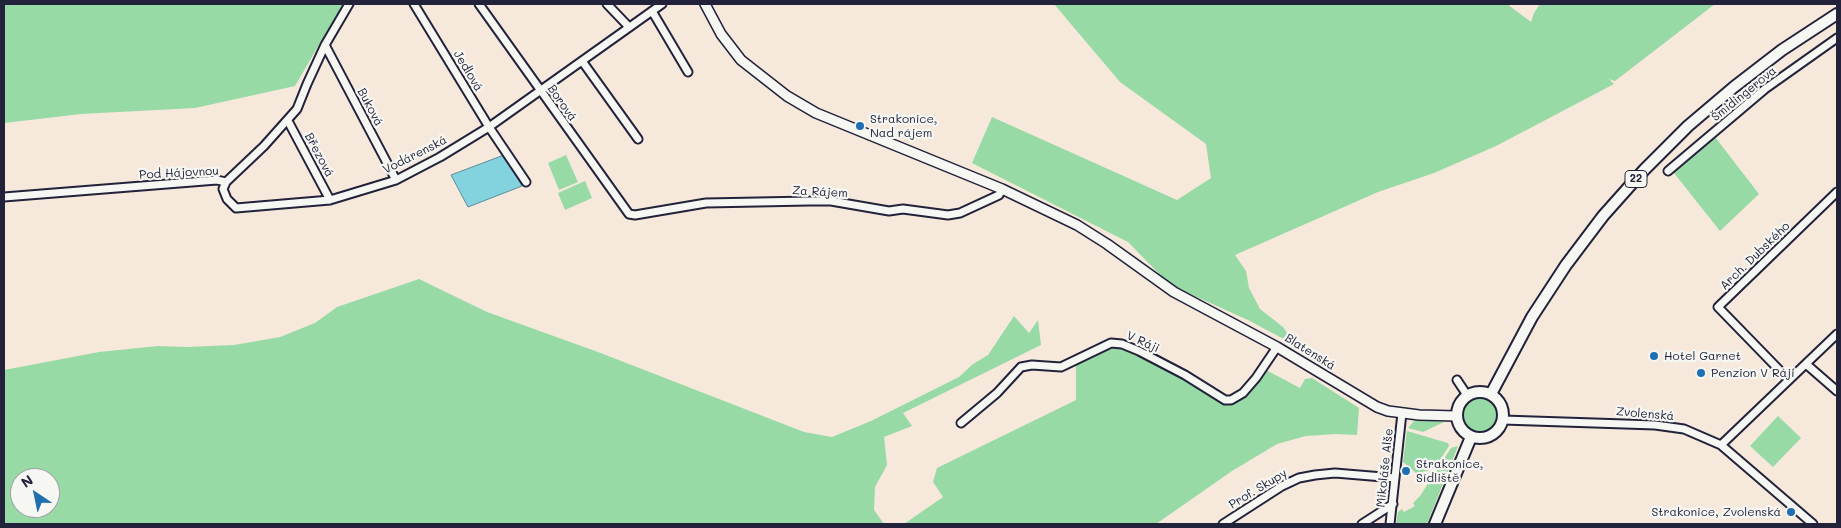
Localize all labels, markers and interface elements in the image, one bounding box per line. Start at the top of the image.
street label: Jedlová [450,48,486,94]
street label: Šmidingerova [1709,63,1779,125]
street label: Borová [544,82,580,124]
street label: Buková [354,86,386,128]
place label: Strakonice, Nad rájem [870,112,937,140]
marker: Strakonice, Nad rájem [854,120,866,132]
street label: Březová [301,130,337,180]
street label: Vodárenská [381,133,449,177]
street label: Pod Hájovnou [139,164,219,182]
road number: 22 [1625,170,1647,188]
street label: Za Rájem [792,183,848,201]
street label: Arch. Dubského [1717,219,1793,293]
street label: V Ráji [1124,328,1162,356]
street label: Blatenská [1282,331,1338,373]
place label: Hotel Garnet [1664,349,1741,363]
marker: Hotel Garnet [1648,350,1660,362]
place label: Penzion V Ráji [1711,366,1795,380]
marker: Penzion V Ráji [1695,367,1707,379]
street label: Zvolenská [1615,404,1675,424]
street label: Mikoláše Alše [1374,428,1396,508]
place label: Strakonice, Sídliště [1416,457,1483,485]
marker: Strakonice, Sídliště [1400,465,1412,477]
street label: Prof. Skupy [1226,466,1290,512]
north arrow [10,468,60,518]
text: N [17,470,37,492]
place label: Strakonice, Zvolenská [1651,505,1781,519]
marker: Strakonice, Zvolenská [1785,506,1797,518]

